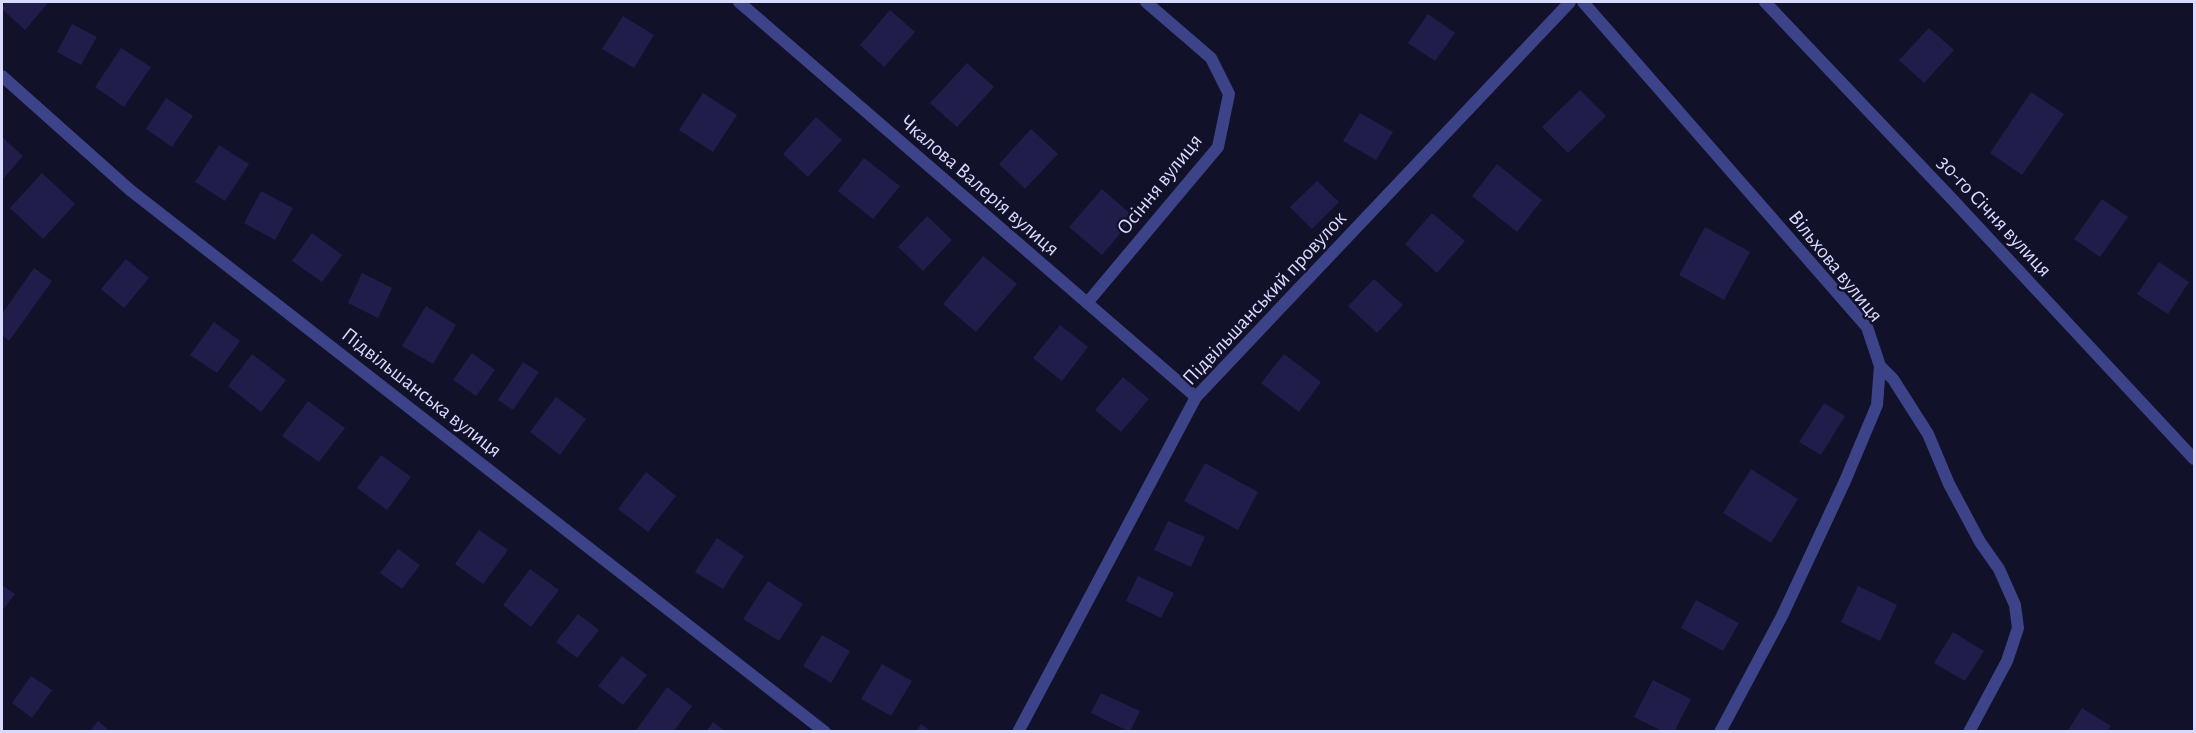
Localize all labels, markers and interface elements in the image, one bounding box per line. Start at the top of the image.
street label: Чкалова Валерія вулиця [896,111,1063,260]
street label: Осіння вулиця [1113,130,1206,238]
street label: 30-го Січня вулиця [1934,152,2056,281]
street label: Підвільшанський провулок [1179,207,1350,389]
street label: Вільхова вулиця [1784,207,1887,326]
street label: Підвільшанська вулиця [338,324,506,461]

